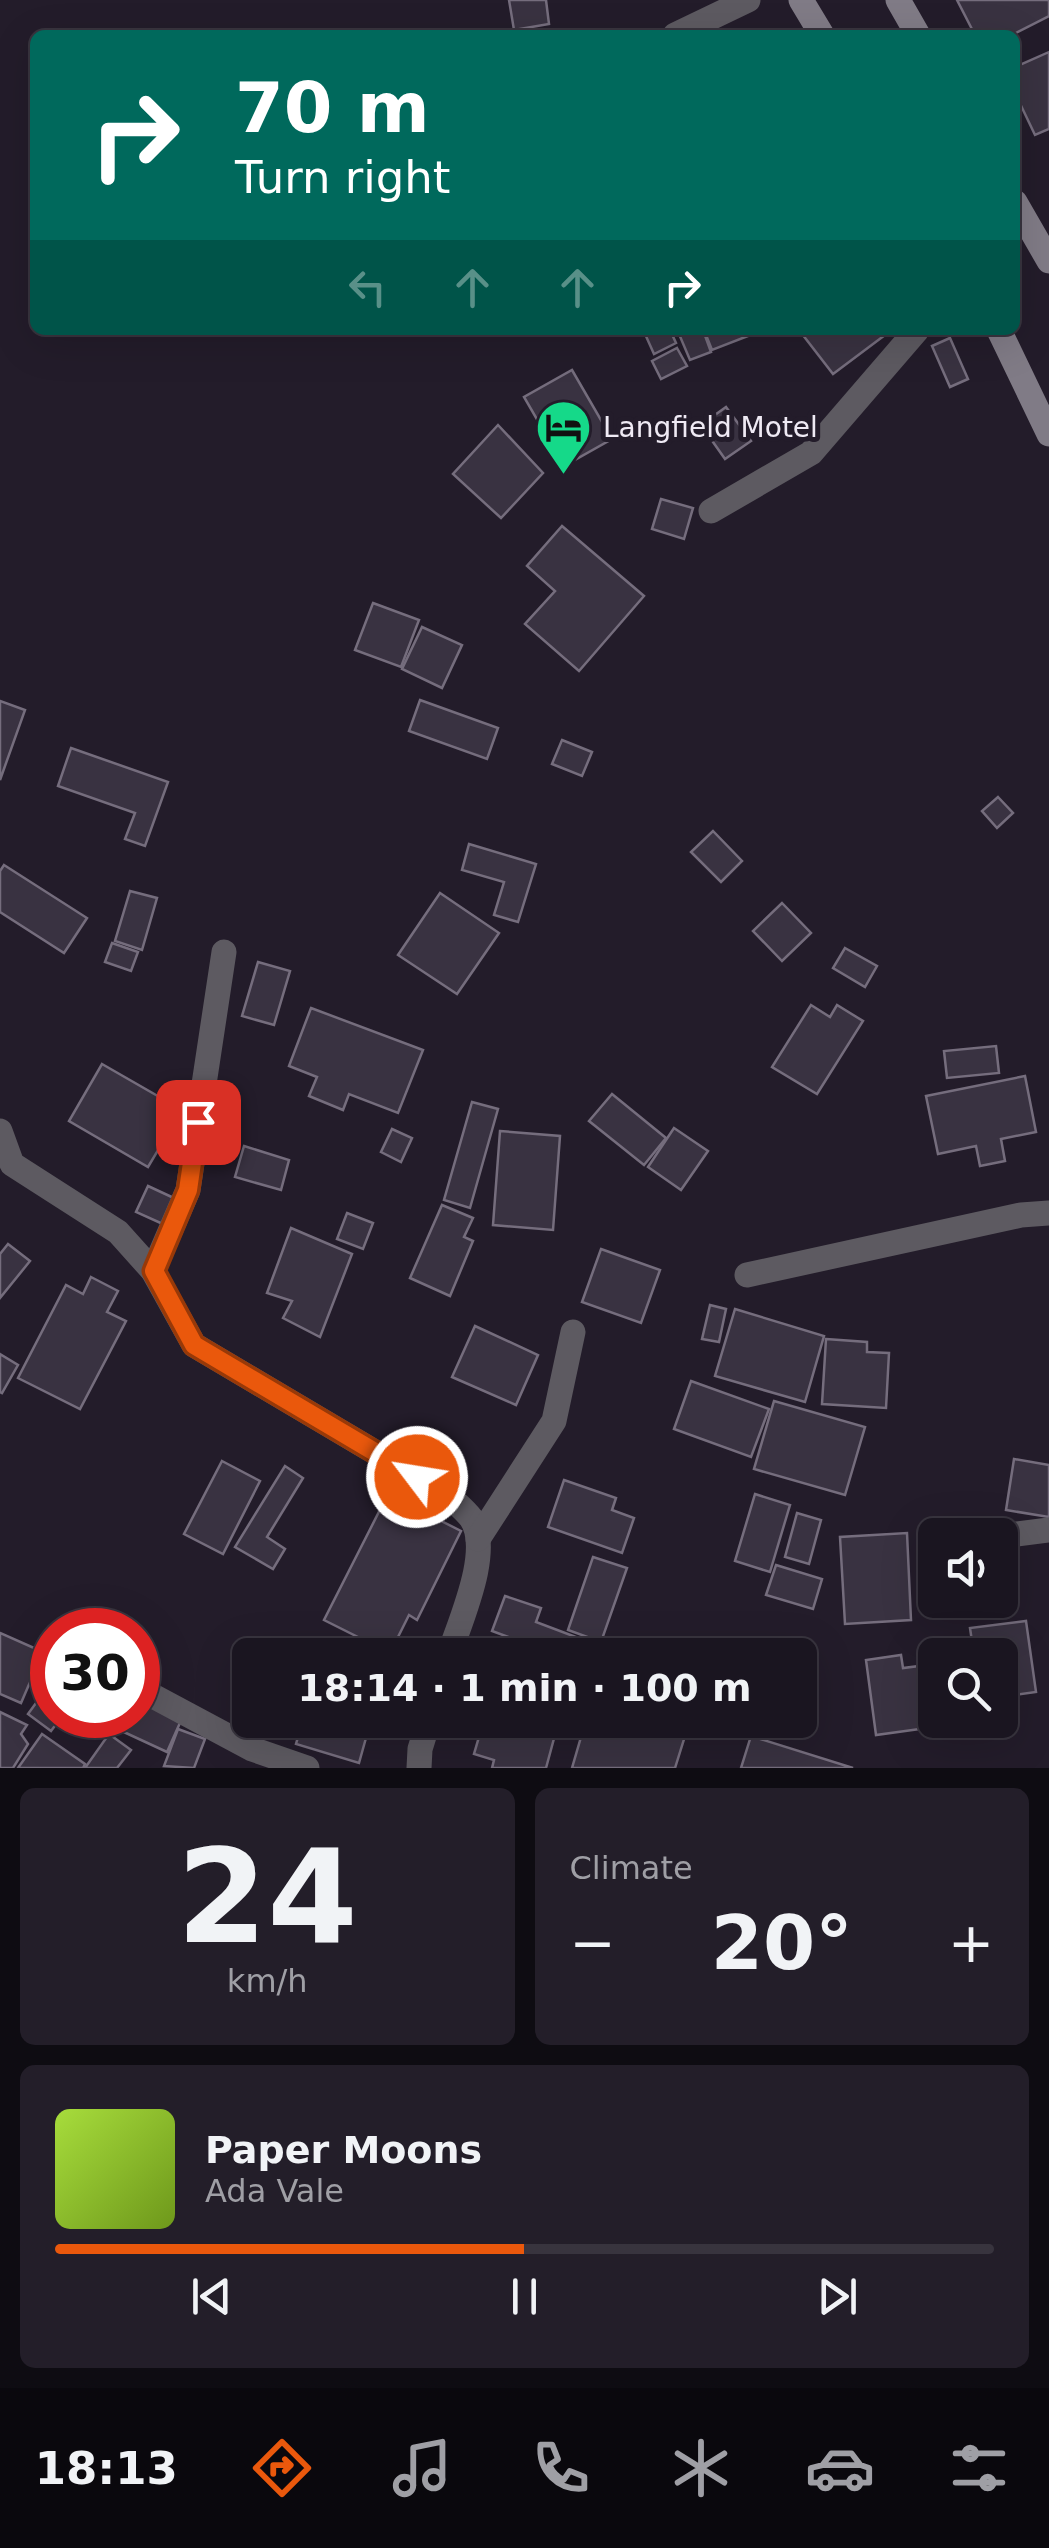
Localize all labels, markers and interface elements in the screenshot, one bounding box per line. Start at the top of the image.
text: 70 m [235,67,430,149]
icon: right [70,70,200,200]
text: Turn right [235,151,450,204]
icon: left [340,260,395,315]
icon: ahead [445,260,500,315]
icon: ahead [550,260,605,315]
icon: right [655,260,710,315]
hotel icon: Langfield Motel [534,397,594,476]
place label: Langfield Motel [603,411,818,444]
pin [156,1080,241,1165]
icon: arrive [171,1095,226,1150]
position arrow [365,1425,469,1529]
map controls [918,1518,1018,1738]
button: sound [918,1518,1018,1618]
speed limit sign: 30 [30,1608,160,1738]
button: search [918,1638,1018,1738]
text: 18:14 · 1 min · 100 m [297,1666,752,1710]
text: 24 [177,1821,358,1973]
text: Climate [570,1849,693,1887]
text: 20° [711,1899,853,1987]
text: − [570,1911,616,1975]
text: + [948,1911,994,1975]
text: km/h [227,1962,308,2000]
text: Paper Moons [205,2128,482,2172]
text: Ada Vale [205,2172,344,2210]
icon: previous [184,2269,239,2324]
icon: pause [497,2269,552,2324]
icon: next [810,2269,865,2324]
icon: directions [247,2433,317,2503]
icon: music [387,2433,457,2503]
icon: phone [526,2433,596,2503]
icon: climate [666,2433,736,2503]
icon: car [805,2433,875,2503]
icon: filters [944,2433,1014,2503]
text: 18:13 [35,2442,178,2495]

